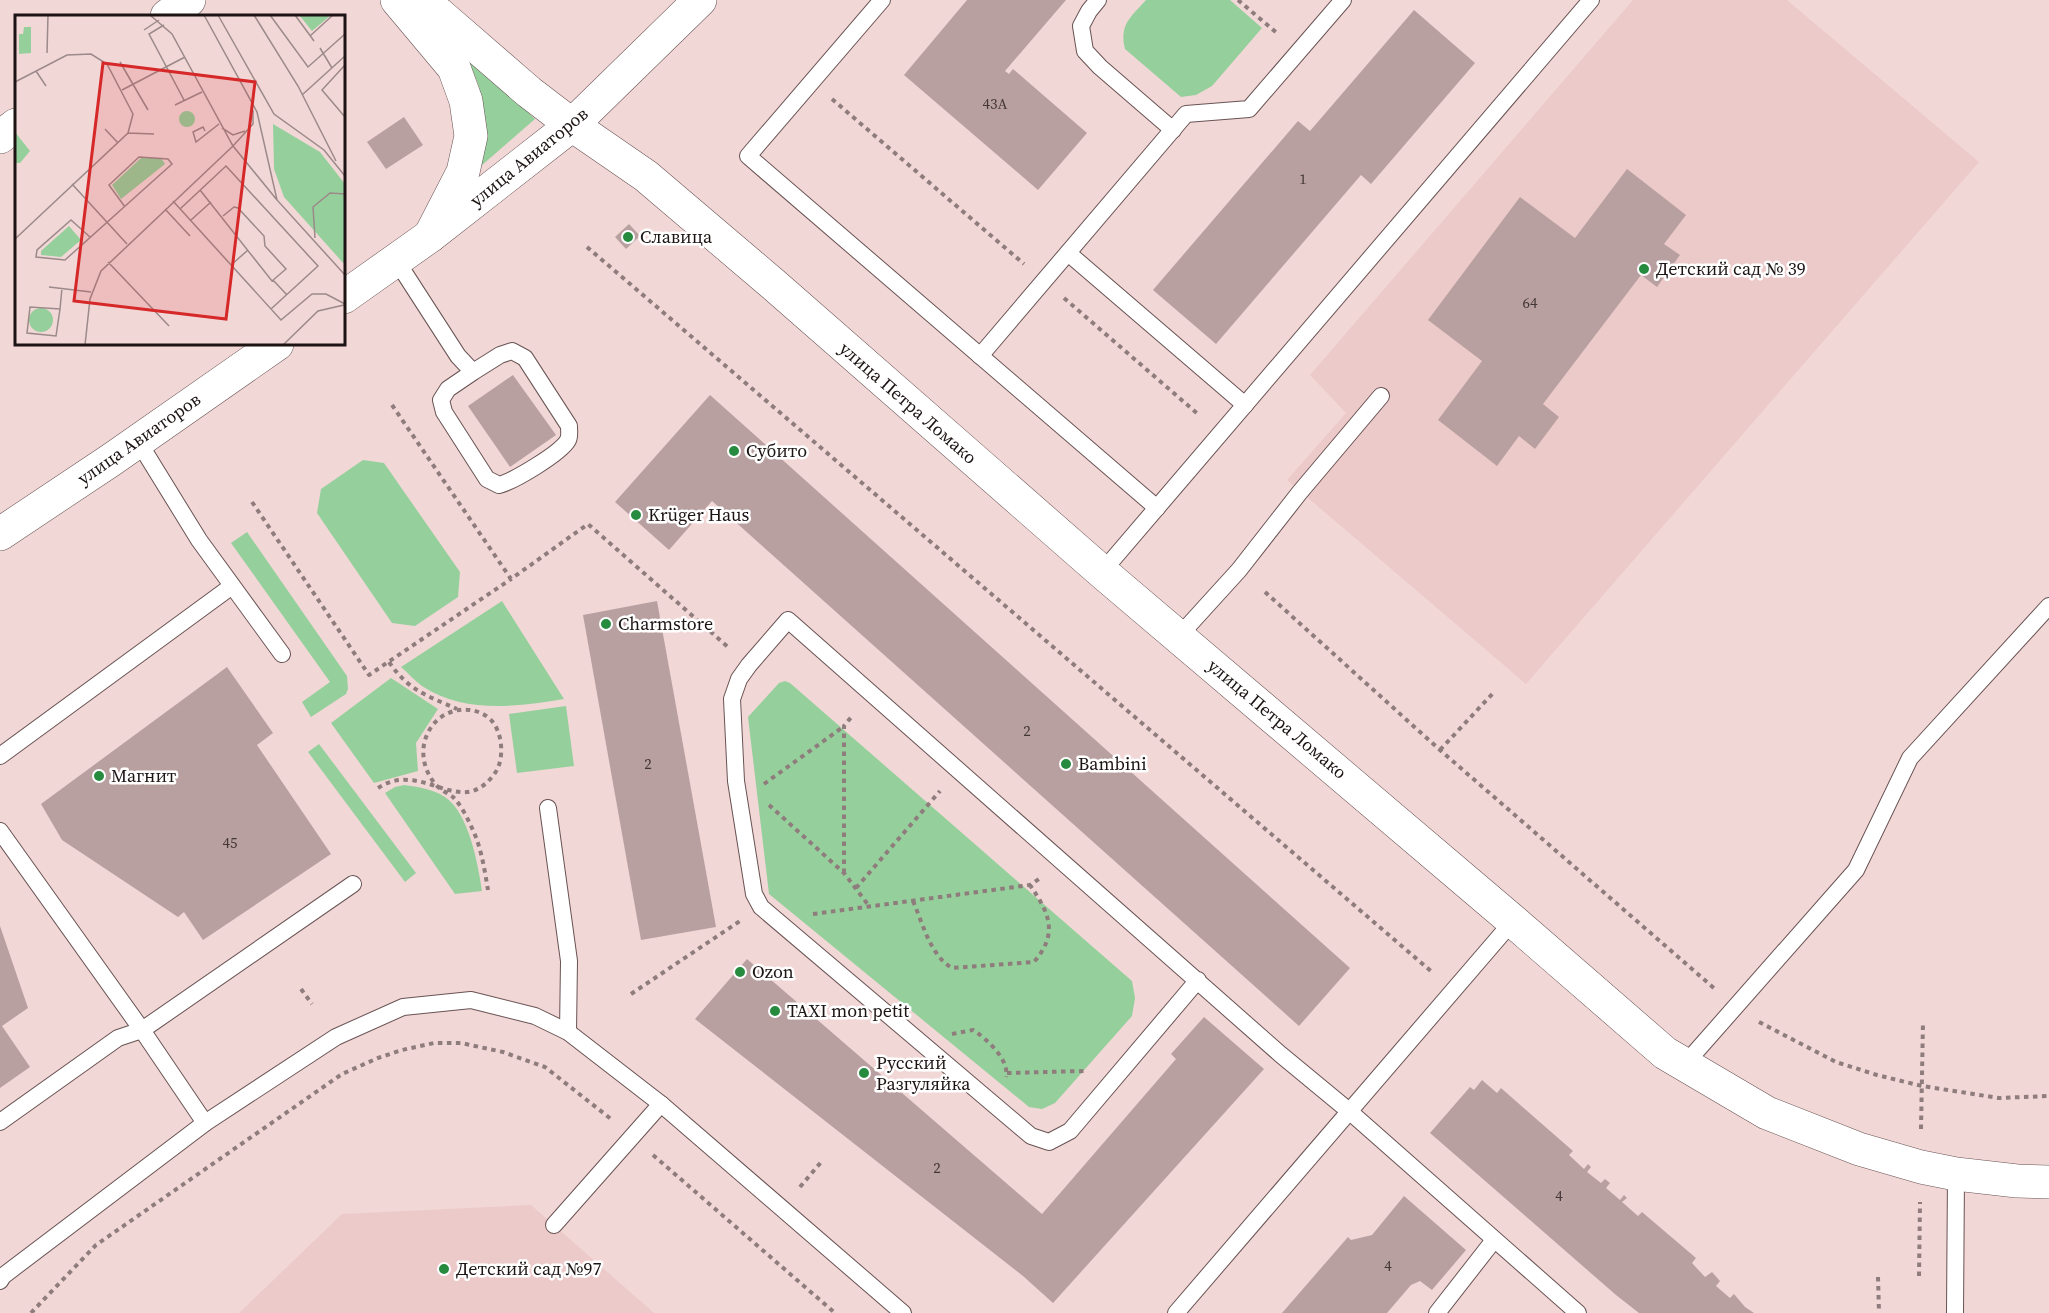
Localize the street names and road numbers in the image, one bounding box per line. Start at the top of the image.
street label: улица Авиаторов [464,101,593,212]
street label: улица Петра Ломако [834,336,983,469]
street label: улица Авиаторов [72,387,205,491]
street label: улица Петра Ломако [1202,653,1352,784]

